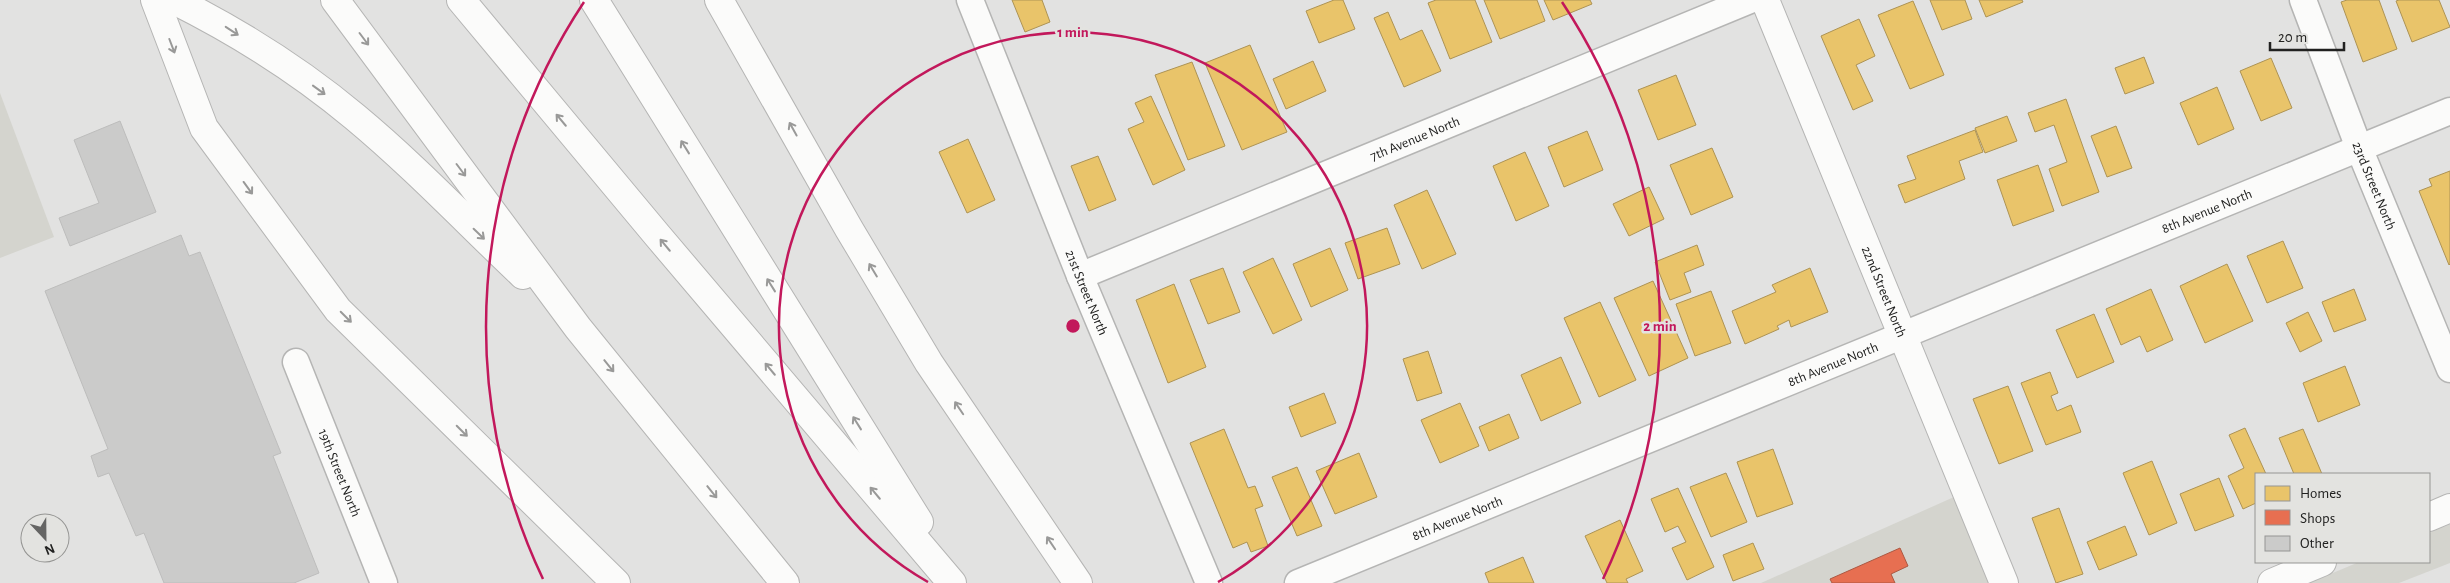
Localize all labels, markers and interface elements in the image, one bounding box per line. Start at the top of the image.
scale bar [2270,20,2344,52]
text: 1 min [1057,25,1089,40]
one-way arrow [225,26,239,36]
text: 20 m [2278,30,2307,45]
one-way arrow [359,32,369,46]
one-way arrow [169,38,178,53]
one-way arrow [312,85,326,95]
one-way arrow [555,114,566,127]
street label: 7th Avenue North [1368,114,1462,164]
one-way arrow [787,123,797,137]
one-way arrow [680,140,690,154]
street label: 23rd Street North [2349,140,2398,232]
one-way arrow [455,163,466,176]
one-way arrow [243,181,253,195]
street label: 8th Avenue North [2160,187,2254,236]
one-way arrow [473,228,485,240]
one-way arrow [660,239,671,252]
street label: 22nd Street North [1859,244,1908,339]
street label: 21st Street North [1062,248,1110,337]
one-way arrow [868,264,878,278]
one-way arrow [766,278,776,292]
one-way arrow [340,311,352,324]
centre of rings [1064,317,1082,335]
text: 2 min [1643,319,1677,334]
street label: 8th Avenue North [1786,340,1880,390]
one-way arrow [603,359,614,372]
one-way arrow [764,362,776,375]
one-way arrow [954,401,965,415]
one-way arrow [851,416,861,430]
one-way arrow [455,425,468,437]
street label: 19th Street North [315,427,363,519]
legend [2255,473,2430,563]
one-way arrow [706,485,717,498]
one-way arrow [870,486,881,499]
text: Homes [2300,486,2342,501]
street label: 8th Avenue North [1410,494,1505,543]
text: Shops [2300,511,2335,526]
north arrow [20,513,70,563]
one-way arrow [1046,536,1056,550]
text: Other [2300,536,2334,551]
text: N [42,541,57,557]

